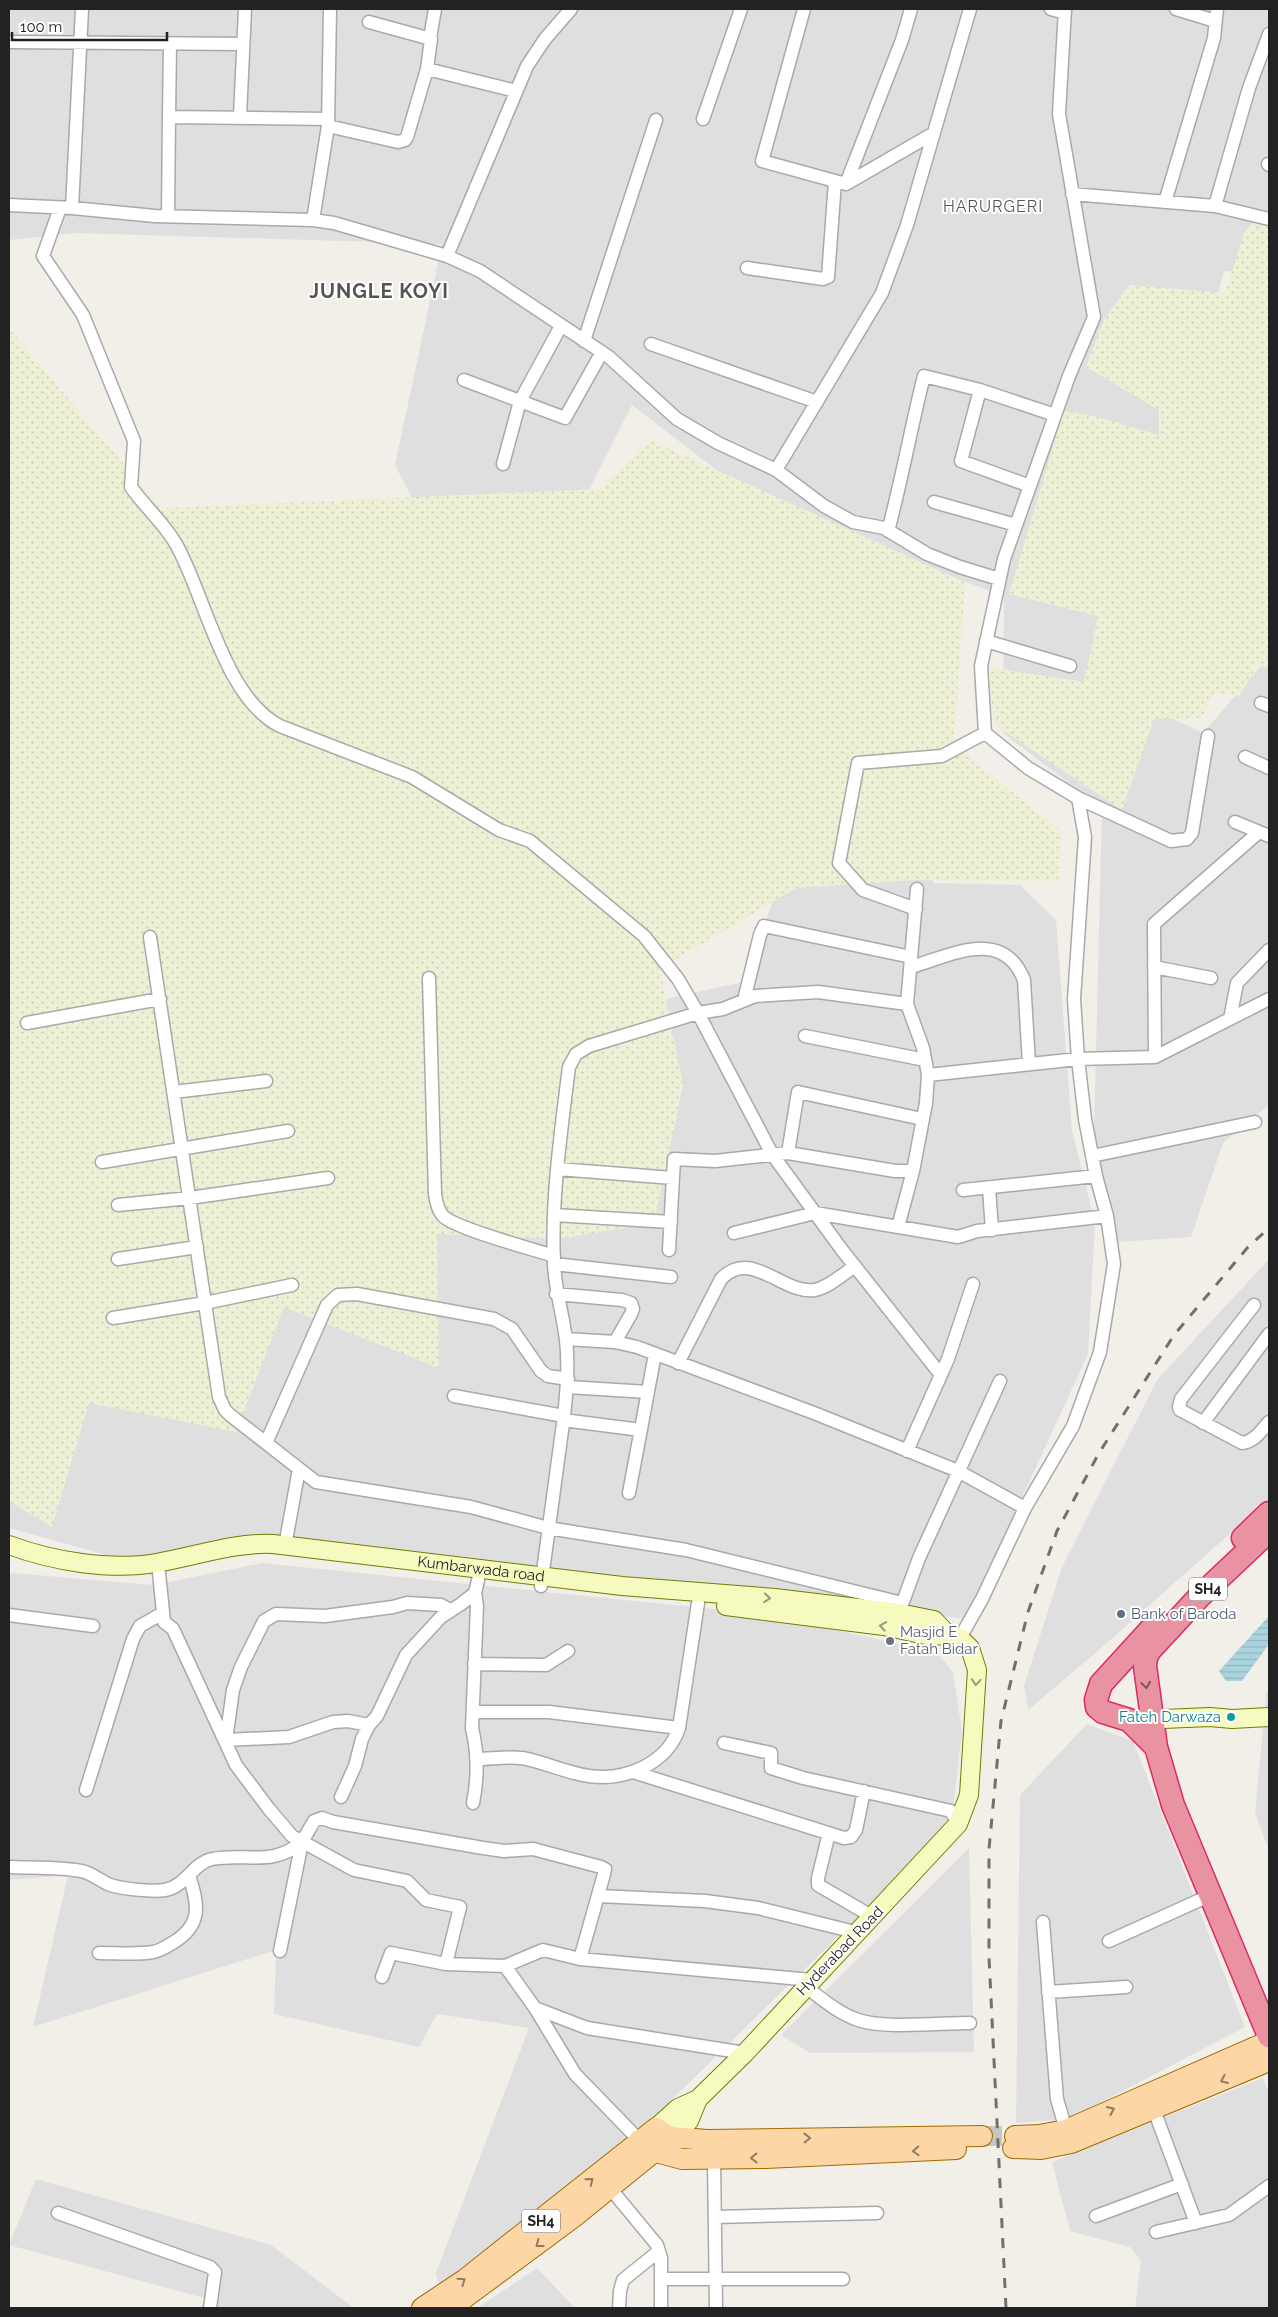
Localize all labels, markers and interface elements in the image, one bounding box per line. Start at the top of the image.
scale bar [12,10,168,42]
text: 100 m [20,18,62,36]
district label: HARURGERI [943,197,1043,216]
district label: JUNGLE KOYI [309,279,449,303]
street label: Kumbarwada road [416,1552,546,1586]
road number: SH4 [1189,1578,1227,1600]
one-way arrow [763,1592,771,1603]
place label: Bank of Baroda [1131,1605,1237,1623]
marker: Bank of Baroda [1115,1608,1127,1620]
one-way arrow [879,1621,888,1631]
place label: Masjid E Fatah Bidar [900,1623,979,1658]
marker: Masjid E Fatah Bidar [884,1635,896,1647]
one-way arrow [971,1678,982,1686]
one-way arrow [1141,1680,1151,1689]
place label: Fateh Darwaza [1119,1708,1221,1726]
marker: Fateh Darwaza [1225,1711,1237,1723]
street label: Hyderabad Road [793,1903,887,1999]
one-way arrow [1220,2074,1229,2084]
one-way arrow [1106,2106,1115,2117]
one-way arrow [804,2133,812,2143]
one-way arrow [912,2146,920,2157]
one-way arrow [750,2153,758,2163]
one-way arrow [584,2178,593,2186]
road number: SH4 [522,2210,560,2232]
one-way arrow [536,2239,545,2247]
one-way arrow [456,2278,466,2287]

